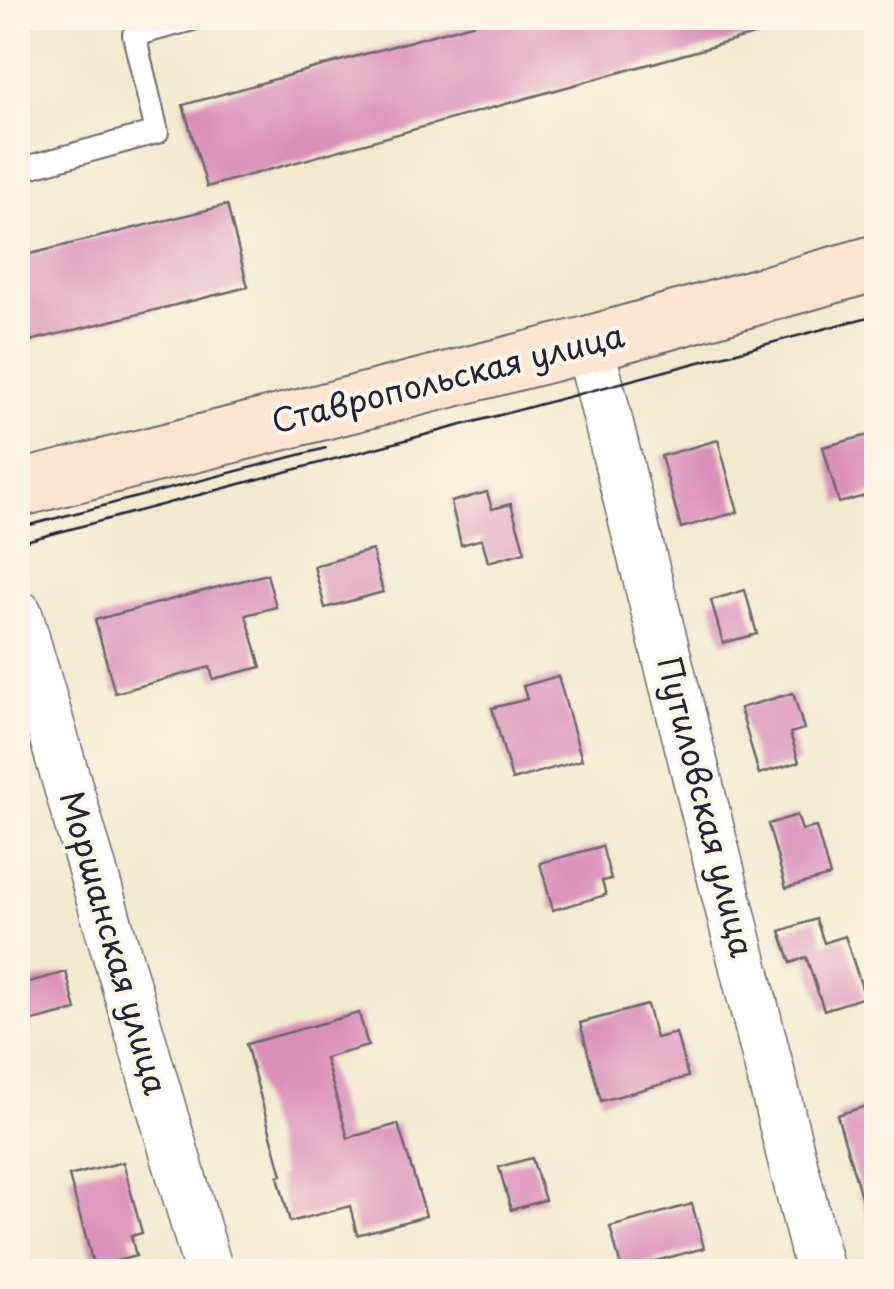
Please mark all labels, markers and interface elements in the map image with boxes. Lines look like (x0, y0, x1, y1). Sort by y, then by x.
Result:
street label: Ставропольская улица (266, 310, 629, 444)
street label: Путиловская улица (646, 651, 768, 962)
street label: Моршанская улица (49, 785, 181, 1100)

